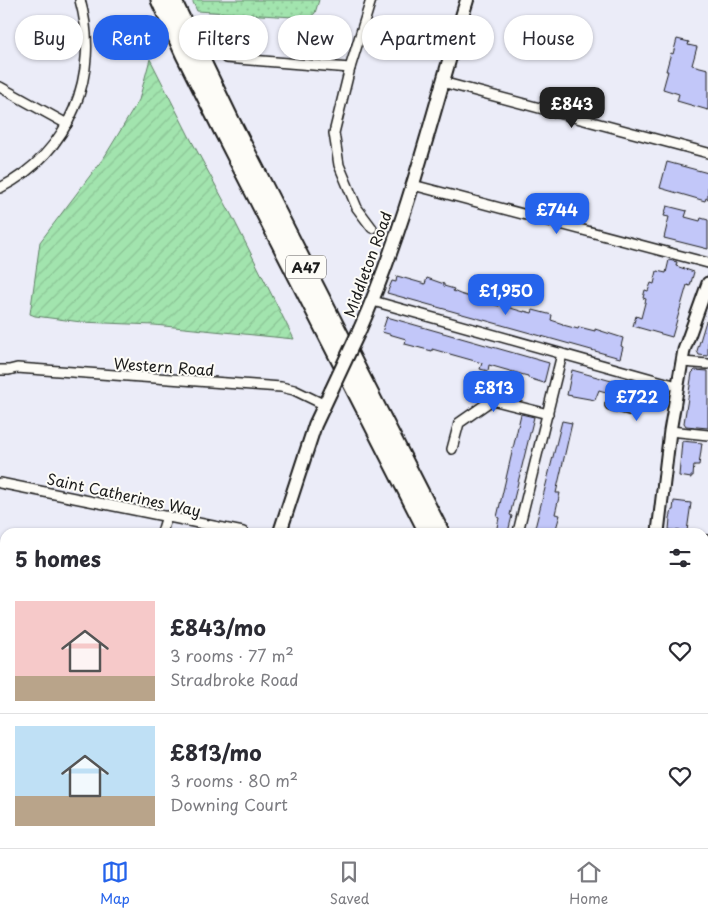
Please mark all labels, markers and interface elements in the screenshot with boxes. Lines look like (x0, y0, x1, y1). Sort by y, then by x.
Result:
chip: Buy (15, 15, 83, 60)
chip: Rent (93, 15, 169, 60)
chip: Filters (179, 15, 268, 60)
chip: New (278, 15, 352, 60)
chip: Apartment (362, 15, 494, 60)
chip: House (504, 15, 593, 60)
pin: £843 (542, 86, 602, 129)
text: £843 (551, 91, 593, 115)
pin: £744 (527, 192, 587, 235)
text: £744 (536, 197, 578, 221)
street label: Middleton Road (337, 208, 397, 320)
road number: A47 (286, 256, 326, 278)
pin: £1,950 (465, 274, 547, 316)
text: £1,950 (479, 278, 533, 302)
street label: Western Road (113, 351, 215, 381)
pin: £813 (464, 370, 524, 413)
text: £813 (474, 375, 514, 399)
pin: £722 (607, 380, 667, 422)
text: £722 (616, 384, 658, 408)
street label: Saint Catherines Way (45, 466, 203, 522)
text: 5 homes (15, 542, 101, 574)
icon: filters (666, 544, 694, 572)
text: £843/mo (170, 611, 266, 643)
icon: home (55, 621, 115, 681)
icon: heart (666, 637, 694, 665)
text: 3 rooms · 77 m² (170, 643, 294, 667)
text: Stradbroke Road (170, 667, 298, 691)
text: £813/mo (170, 736, 262, 768)
icon: home (55, 746, 115, 806)
icon: heart (666, 762, 694, 790)
text: 3 rooms · 80 m² (170, 768, 298, 792)
text: Downing Court (170, 792, 288, 816)
tab: Map (100, 858, 130, 909)
tab: Saved (330, 858, 369, 909)
tab: Home (569, 858, 608, 909)

